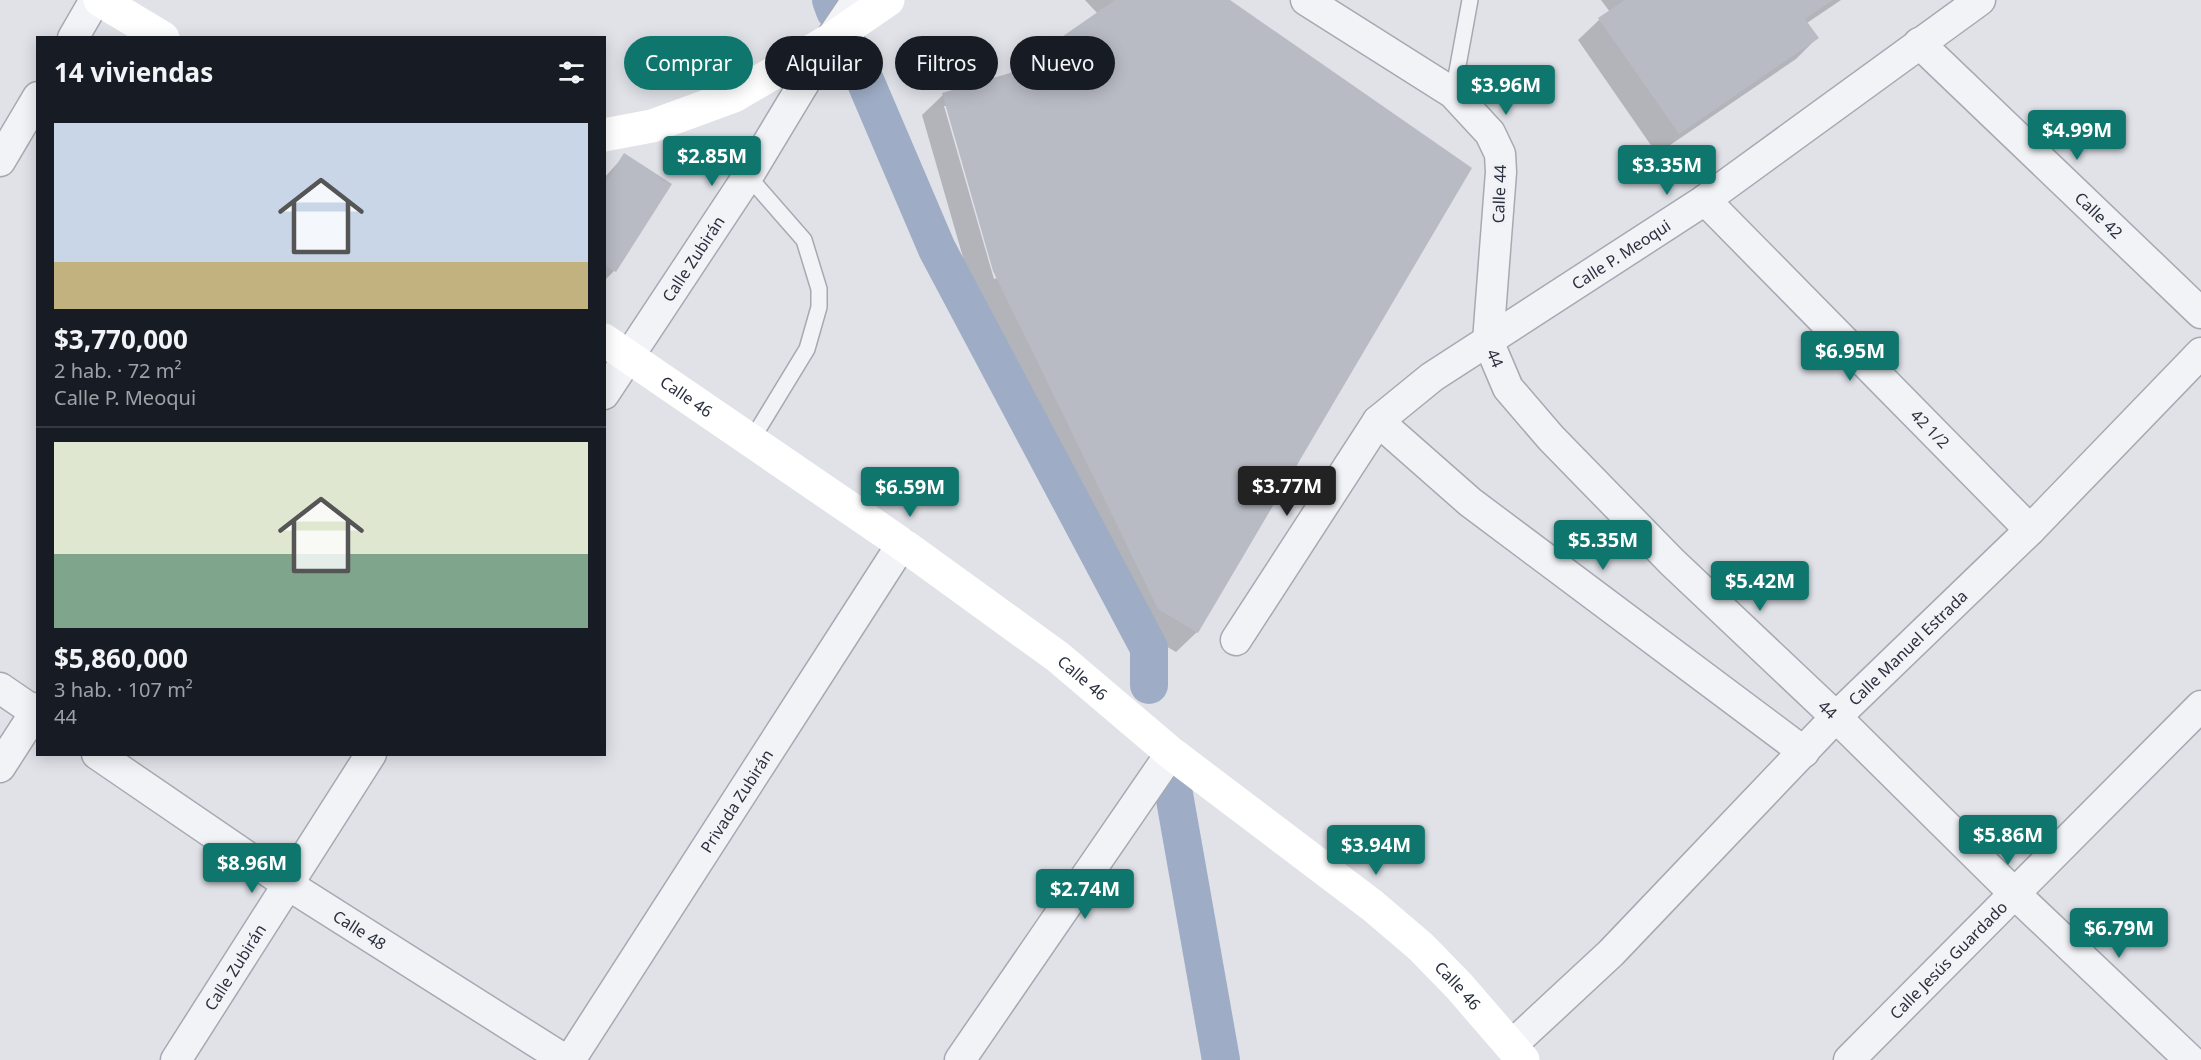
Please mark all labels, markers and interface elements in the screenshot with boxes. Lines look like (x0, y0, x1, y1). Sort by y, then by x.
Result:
chip: Comprar (624, 36, 753, 90)
chip: Alquilar (765, 36, 883, 90)
chip: Filtros (895, 36, 998, 90)
chip: Nuevo (1010, 36, 1115, 90)
text: 14 viviendas (54, 54, 213, 90)
icon: filters (555, 56, 588, 89)
pin: $3.96M (1457, 65, 1555, 116)
text: $3.96M (1471, 71, 1541, 98)
pin: $4.99M (2028, 110, 2126, 161)
text: $4.99M (2042, 116, 2112, 143)
pin: $2.85M (663, 136, 761, 187)
text: $2.85M (677, 142, 747, 169)
pin: $3.35M (1618, 145, 1716, 196)
text: $3.35M (1632, 151, 1702, 178)
icon: home (267, 162, 375, 270)
street label: Calle 44 (1487, 164, 1511, 224)
street label: Calle 42 (2070, 187, 2128, 244)
street label: Calle Zubirán (657, 212, 730, 306)
street label: Calle P. Meoqui (1567, 214, 1675, 295)
text: $3,770,000 (54, 321, 188, 357)
pin: $6.95M (1801, 331, 1899, 382)
text: $6.95M (1815, 337, 1885, 364)
street label: 44 (1482, 346, 1509, 371)
text: 2 hab. · 72 m² (54, 357, 181, 384)
street label: Calle 46 (656, 371, 717, 422)
text: Calle P. Meoqui (54, 384, 196, 411)
street label: 42 1/2 (1906, 404, 1954, 453)
pin: $3.77M (1238, 466, 1336, 517)
pin: $6.59M (861, 467, 959, 518)
text: $3.77M (1252, 472, 1322, 499)
text: $6.59M (875, 473, 945, 500)
icon: home (267, 481, 375, 589)
pin: $5.35M (1554, 520, 1652, 571)
text: $5.35M (1568, 526, 1638, 553)
pin: $5.42M (1711, 561, 1809, 612)
text: $5.42M (1725, 567, 1795, 594)
street label: Calle Manuel Estrada (1843, 585, 1972, 710)
text: $5,860,000 (54, 640, 188, 676)
street label: Calle 46 (1053, 650, 1112, 705)
text: 3 hab. · 107 m² (54, 676, 193, 703)
street label: 44 (1814, 695, 1842, 724)
text: 44 (54, 703, 77, 730)
street label: Privada Zubirán (695, 745, 778, 857)
pin: $5.86M (1959, 815, 2057, 866)
text: $5.86M (1973, 821, 2043, 848)
pin: $3.94M (1327, 825, 1425, 876)
text: $3.94M (1341, 831, 1411, 858)
pin: $8.96M (203, 843, 301, 894)
text: $8.96M (217, 849, 287, 876)
pin: $2.74M (1036, 869, 1134, 920)
text: $2.74M (1050, 875, 1120, 902)
street label: Calle Jesús Guardado (1885, 896, 2012, 1024)
street label: Calle 48 (329, 905, 390, 955)
pin: $6.79M (2070, 908, 2168, 959)
text: $6.79M (2084, 914, 2154, 941)
street label: Calle Zubirán (199, 920, 271, 1015)
street label: Calle 46 (1430, 956, 1486, 1015)

